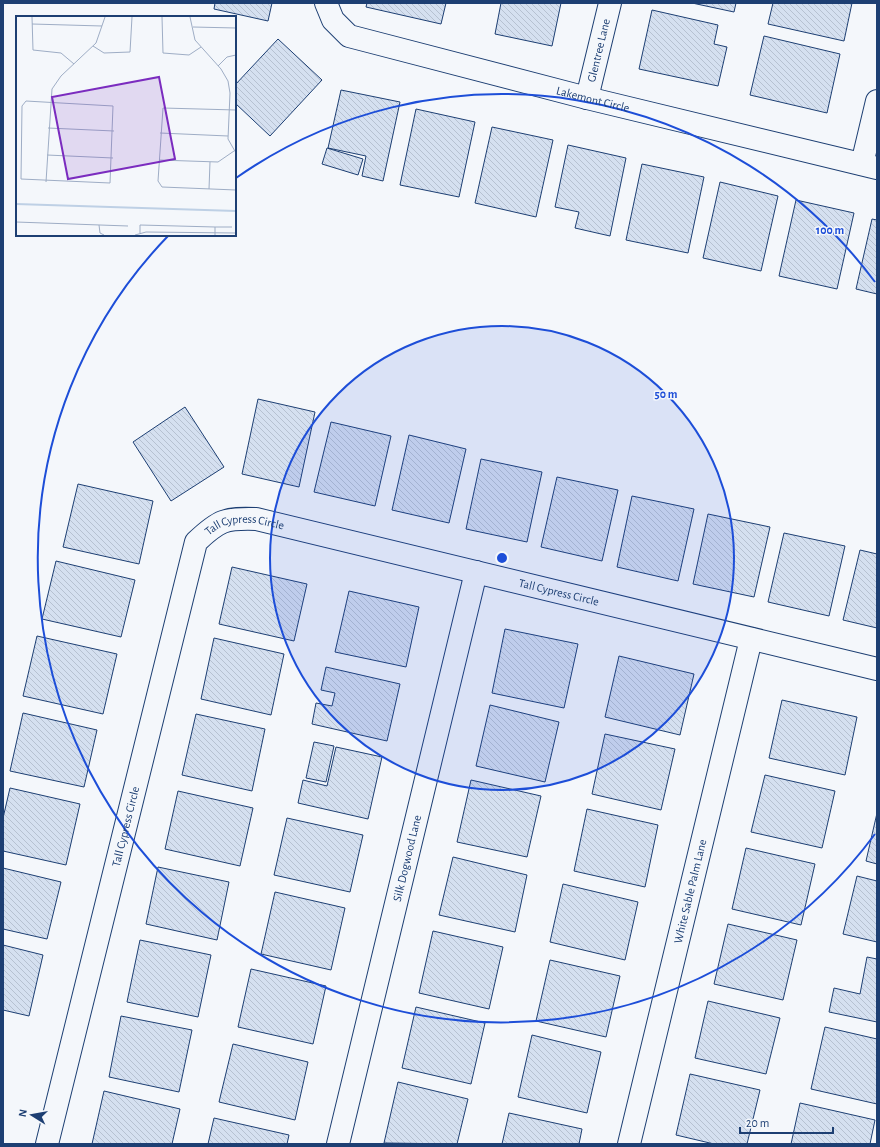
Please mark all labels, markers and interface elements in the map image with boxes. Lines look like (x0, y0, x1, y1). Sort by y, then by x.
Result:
inset map (16, 16, 236, 236)
street label: Glentree Lane (585, 17, 612, 83)
street label: Lakemont Circle (555, 84, 631, 114)
text: 100 m (816, 224, 844, 236)
text: 50 m (655, 388, 678, 400)
street label: Tall Cypress Circle (202, 513, 285, 537)
centre of rings (495, 551, 509, 565)
street label: Tall Cypress Circle (518, 577, 600, 608)
street label: Tall Cypress Circle (110, 785, 141, 868)
street label: Silk Dogwood Lane (391, 814, 423, 903)
street label: White Sable Palm Lane (672, 838, 708, 945)
north arrow (12, 1095, 52, 1135)
text: N (17, 1108, 29, 1118)
scale bar (740, 1109, 833, 1135)
text: 20 m (746, 1117, 769, 1129)

